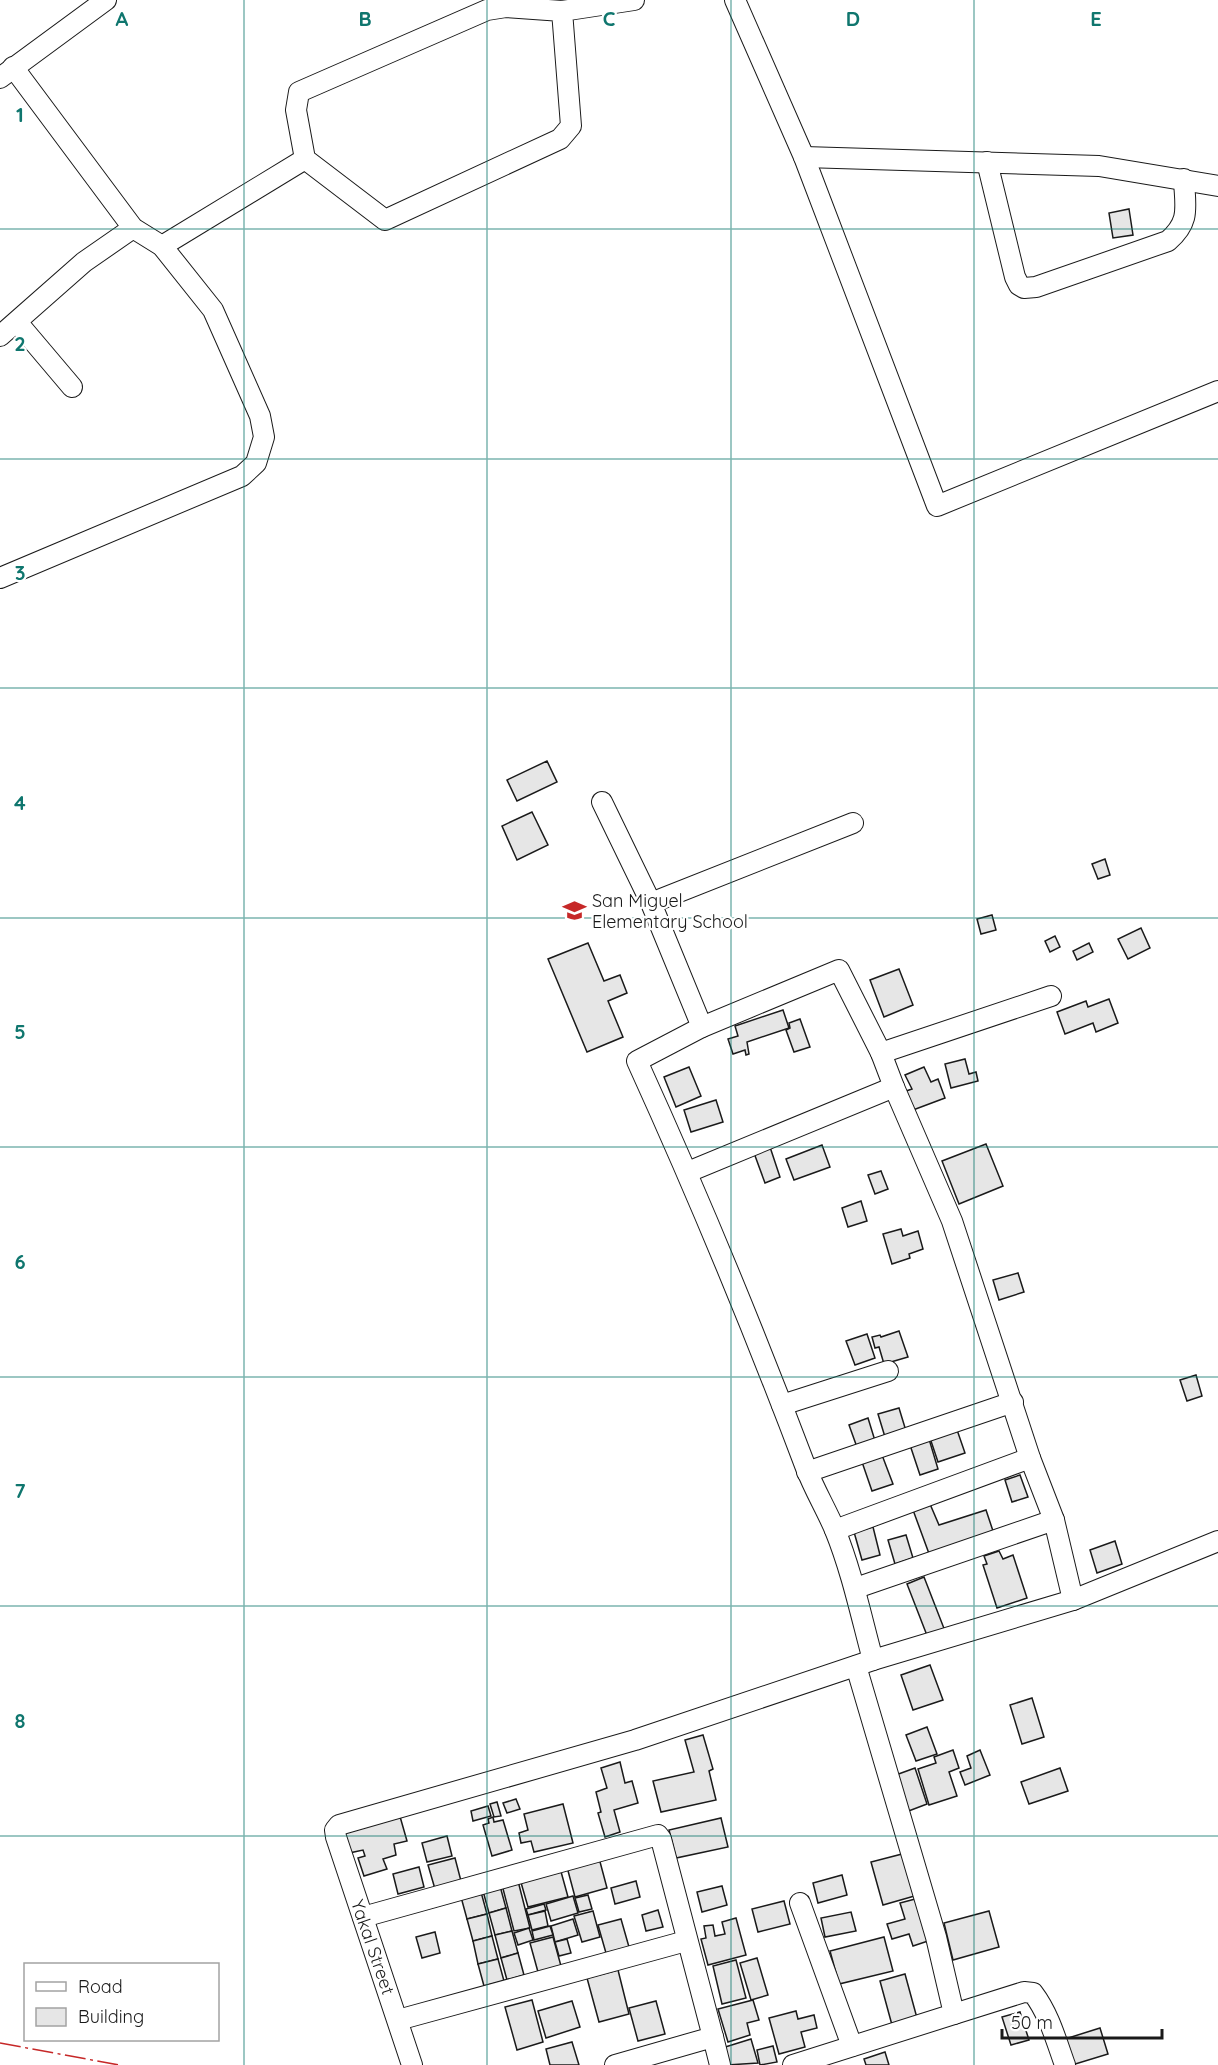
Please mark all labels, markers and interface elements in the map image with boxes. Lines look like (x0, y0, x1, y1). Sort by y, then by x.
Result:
text: A (116, 6, 129, 31)
text: B (358, 6, 372, 31)
text: C (603, 6, 616, 31)
text: D (846, 6, 860, 31)
text: E (1090, 6, 1102, 31)
text: 1 (16, 102, 24, 127)
text: 2 (14, 331, 26, 356)
text: 3 (15, 560, 25, 585)
text: 4 (14, 790, 26, 815)
place label: San Miguel Elementary School (592, 889, 748, 933)
school or university icon: San Miguel Elementary School (561, 897, 587, 923)
text: 5 (14, 1019, 26, 1044)
text: 6 (14, 1249, 26, 1274)
text: 7 (15, 1478, 26, 1503)
text: 8 (15, 1708, 26, 1733)
street label: Yakal Street (346, 1896, 400, 1998)
legend (24, 1963, 219, 2041)
text: Road (78, 1975, 123, 1998)
scale bar (1002, 2002, 1162, 2040)
text: Building (78, 2005, 144, 2028)
text: 50 m (1011, 2011, 1053, 2034)

